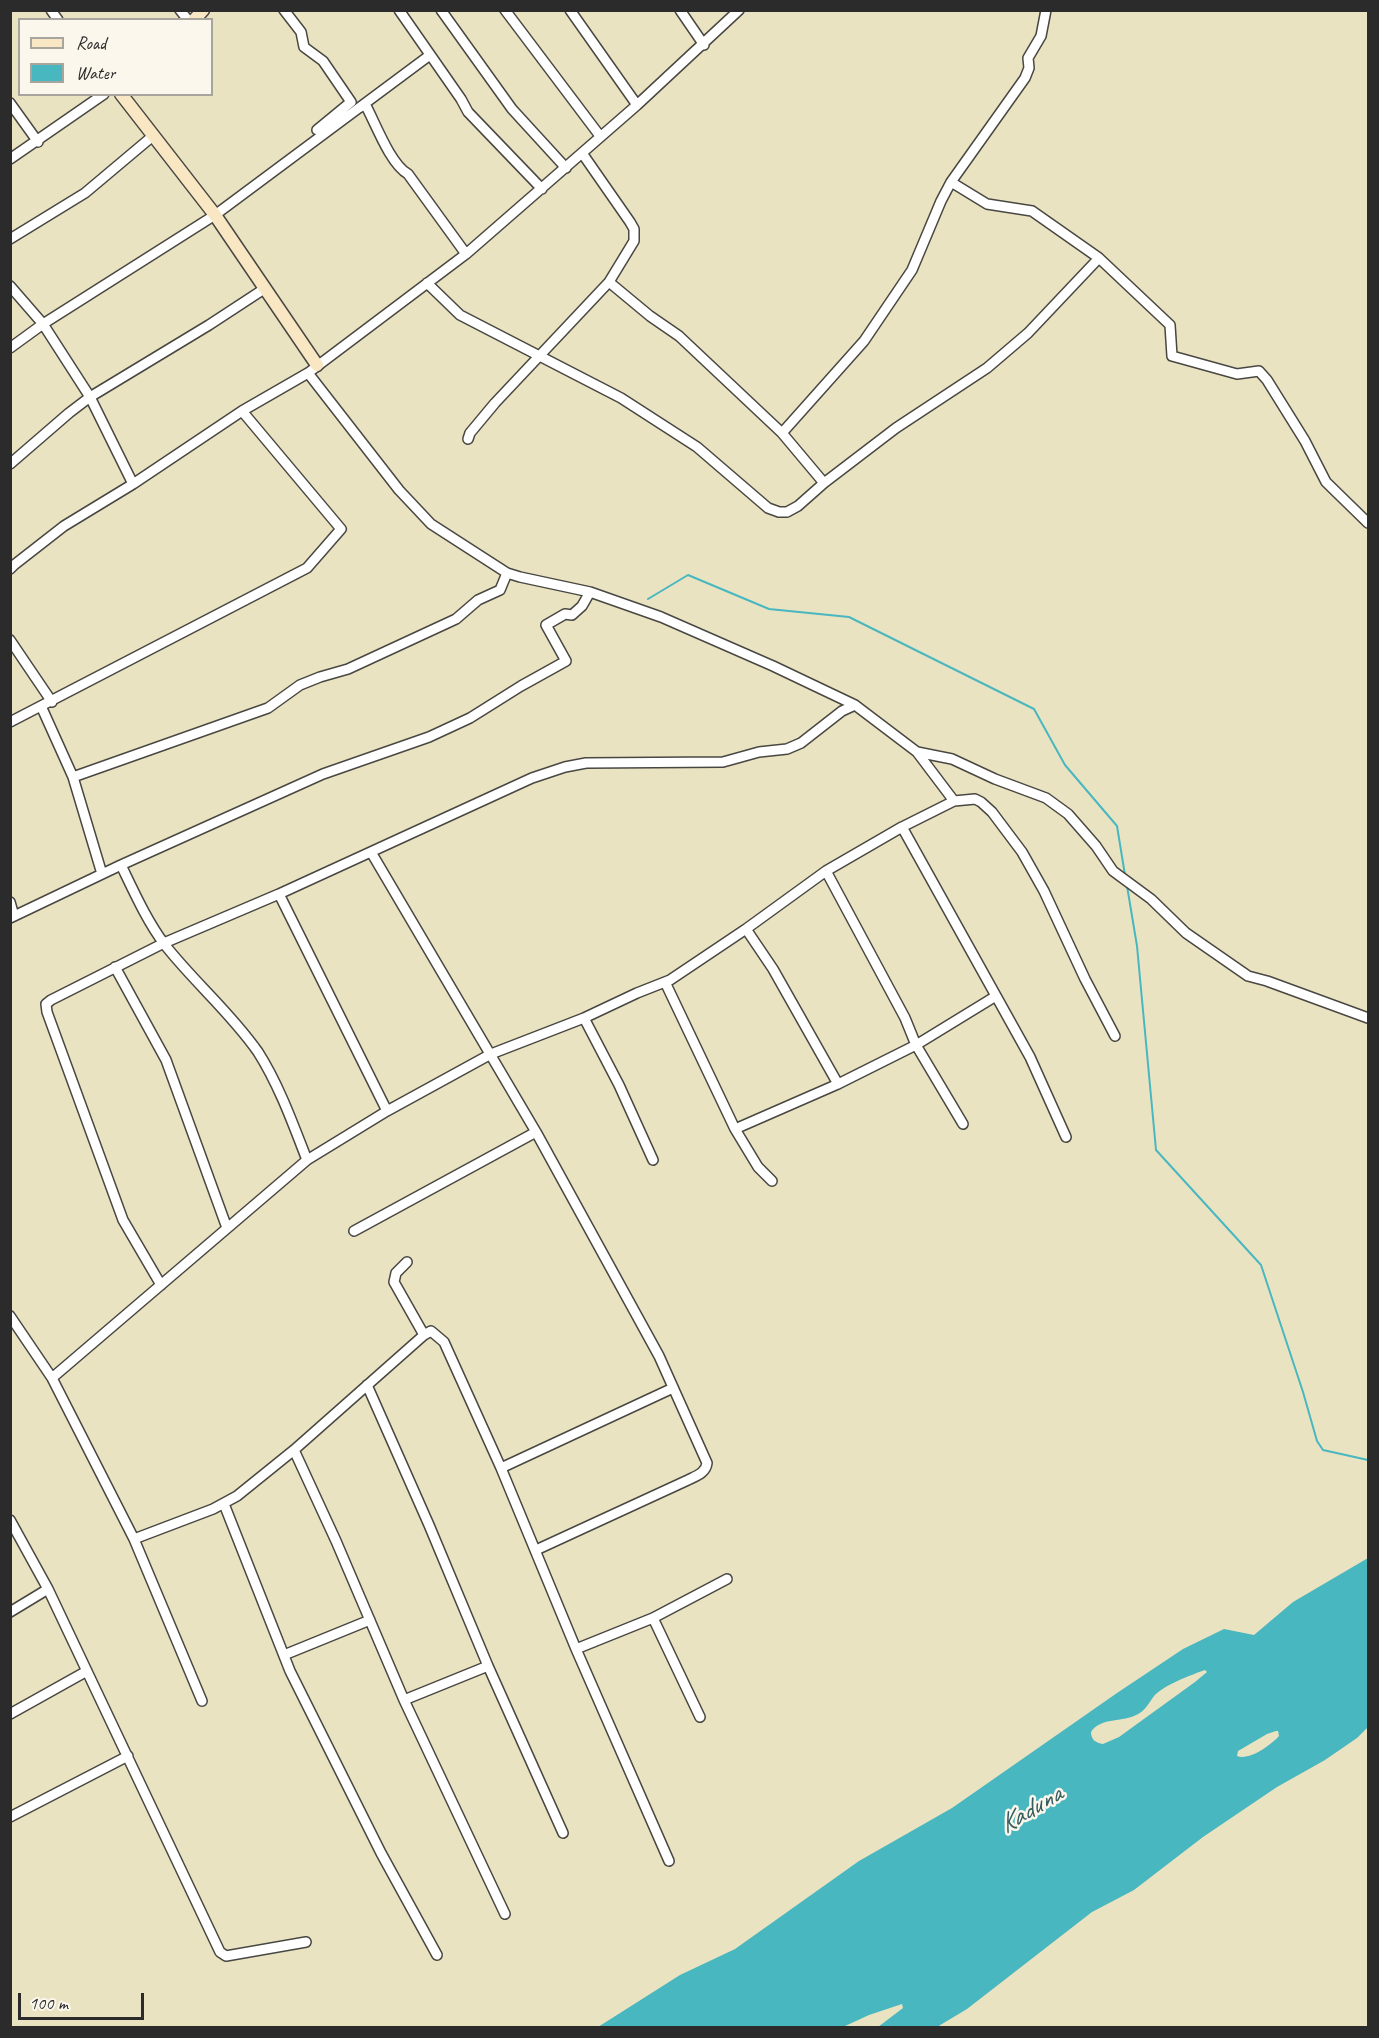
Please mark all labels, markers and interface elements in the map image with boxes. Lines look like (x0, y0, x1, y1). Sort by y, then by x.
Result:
legend (18, 18, 213, 96)
text: Road (76, 32, 106, 54)
text: Water (76, 62, 115, 84)
water label: Kaduna (994, 1779, 1068, 1841)
scale bar (21, 1981, 147, 2019)
text: 100 m (29, 1992, 68, 2014)

